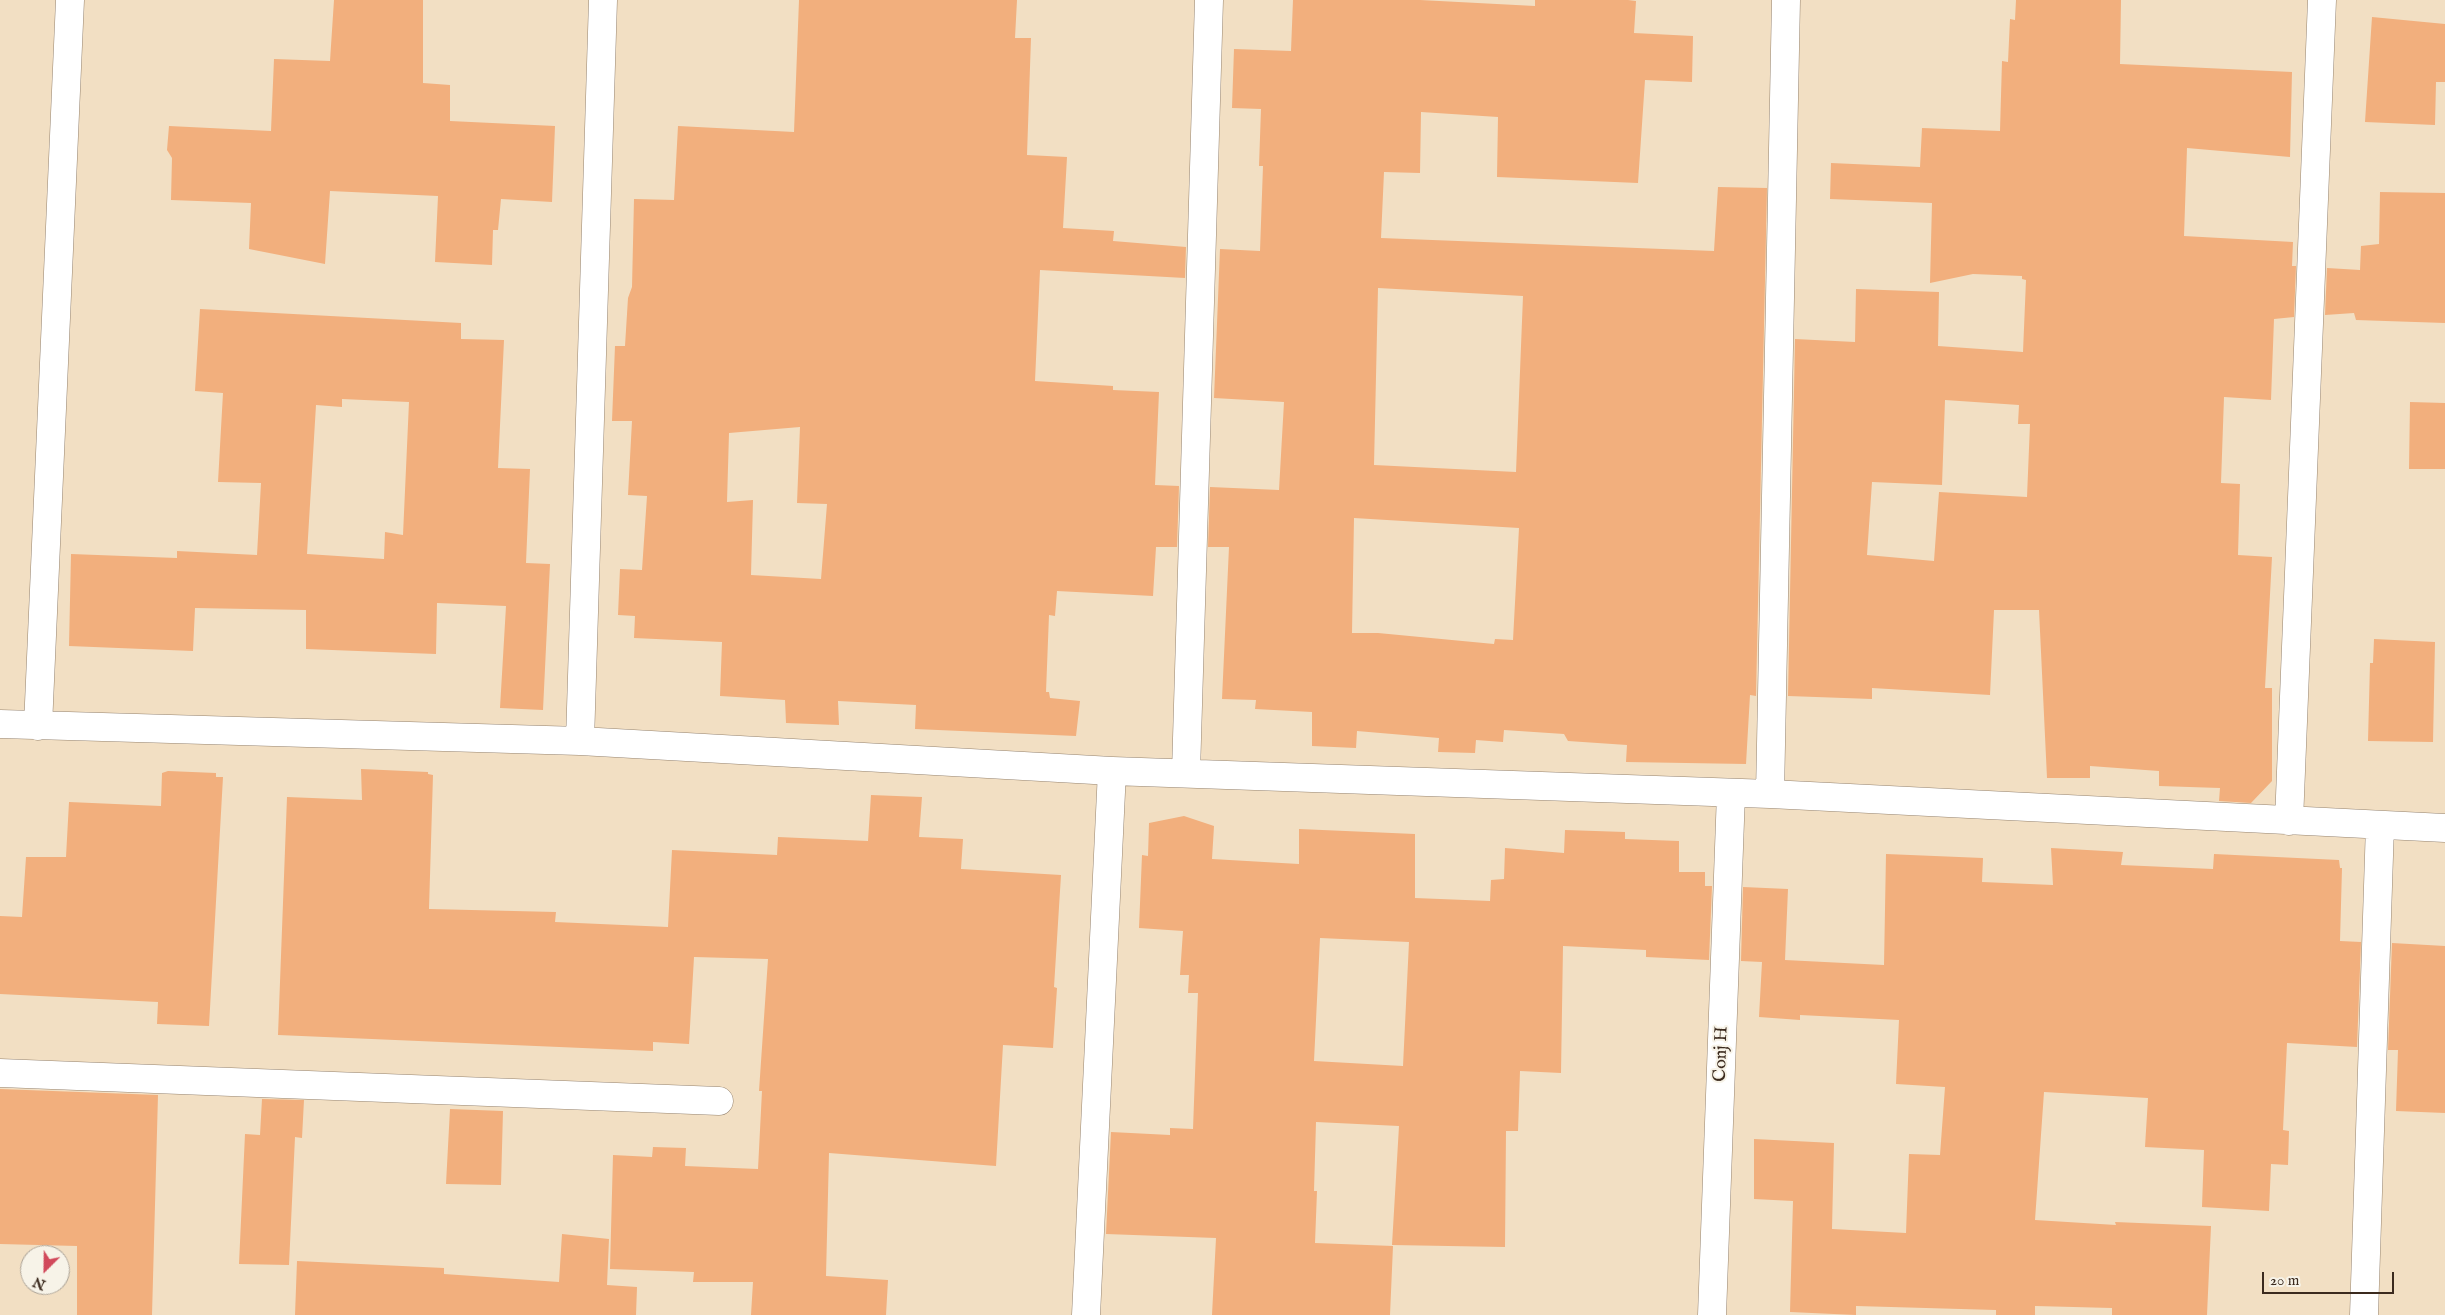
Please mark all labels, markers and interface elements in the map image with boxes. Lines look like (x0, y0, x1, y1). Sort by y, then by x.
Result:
street label: Conj H (1710, 1026, 1734, 1082)
north arrow (20, 1245, 70, 1295)
scale bar (2265, 1262, 2398, 1294)
text: 20 m (2270, 1271, 2299, 1290)
text: N (30, 1272, 49, 1294)

